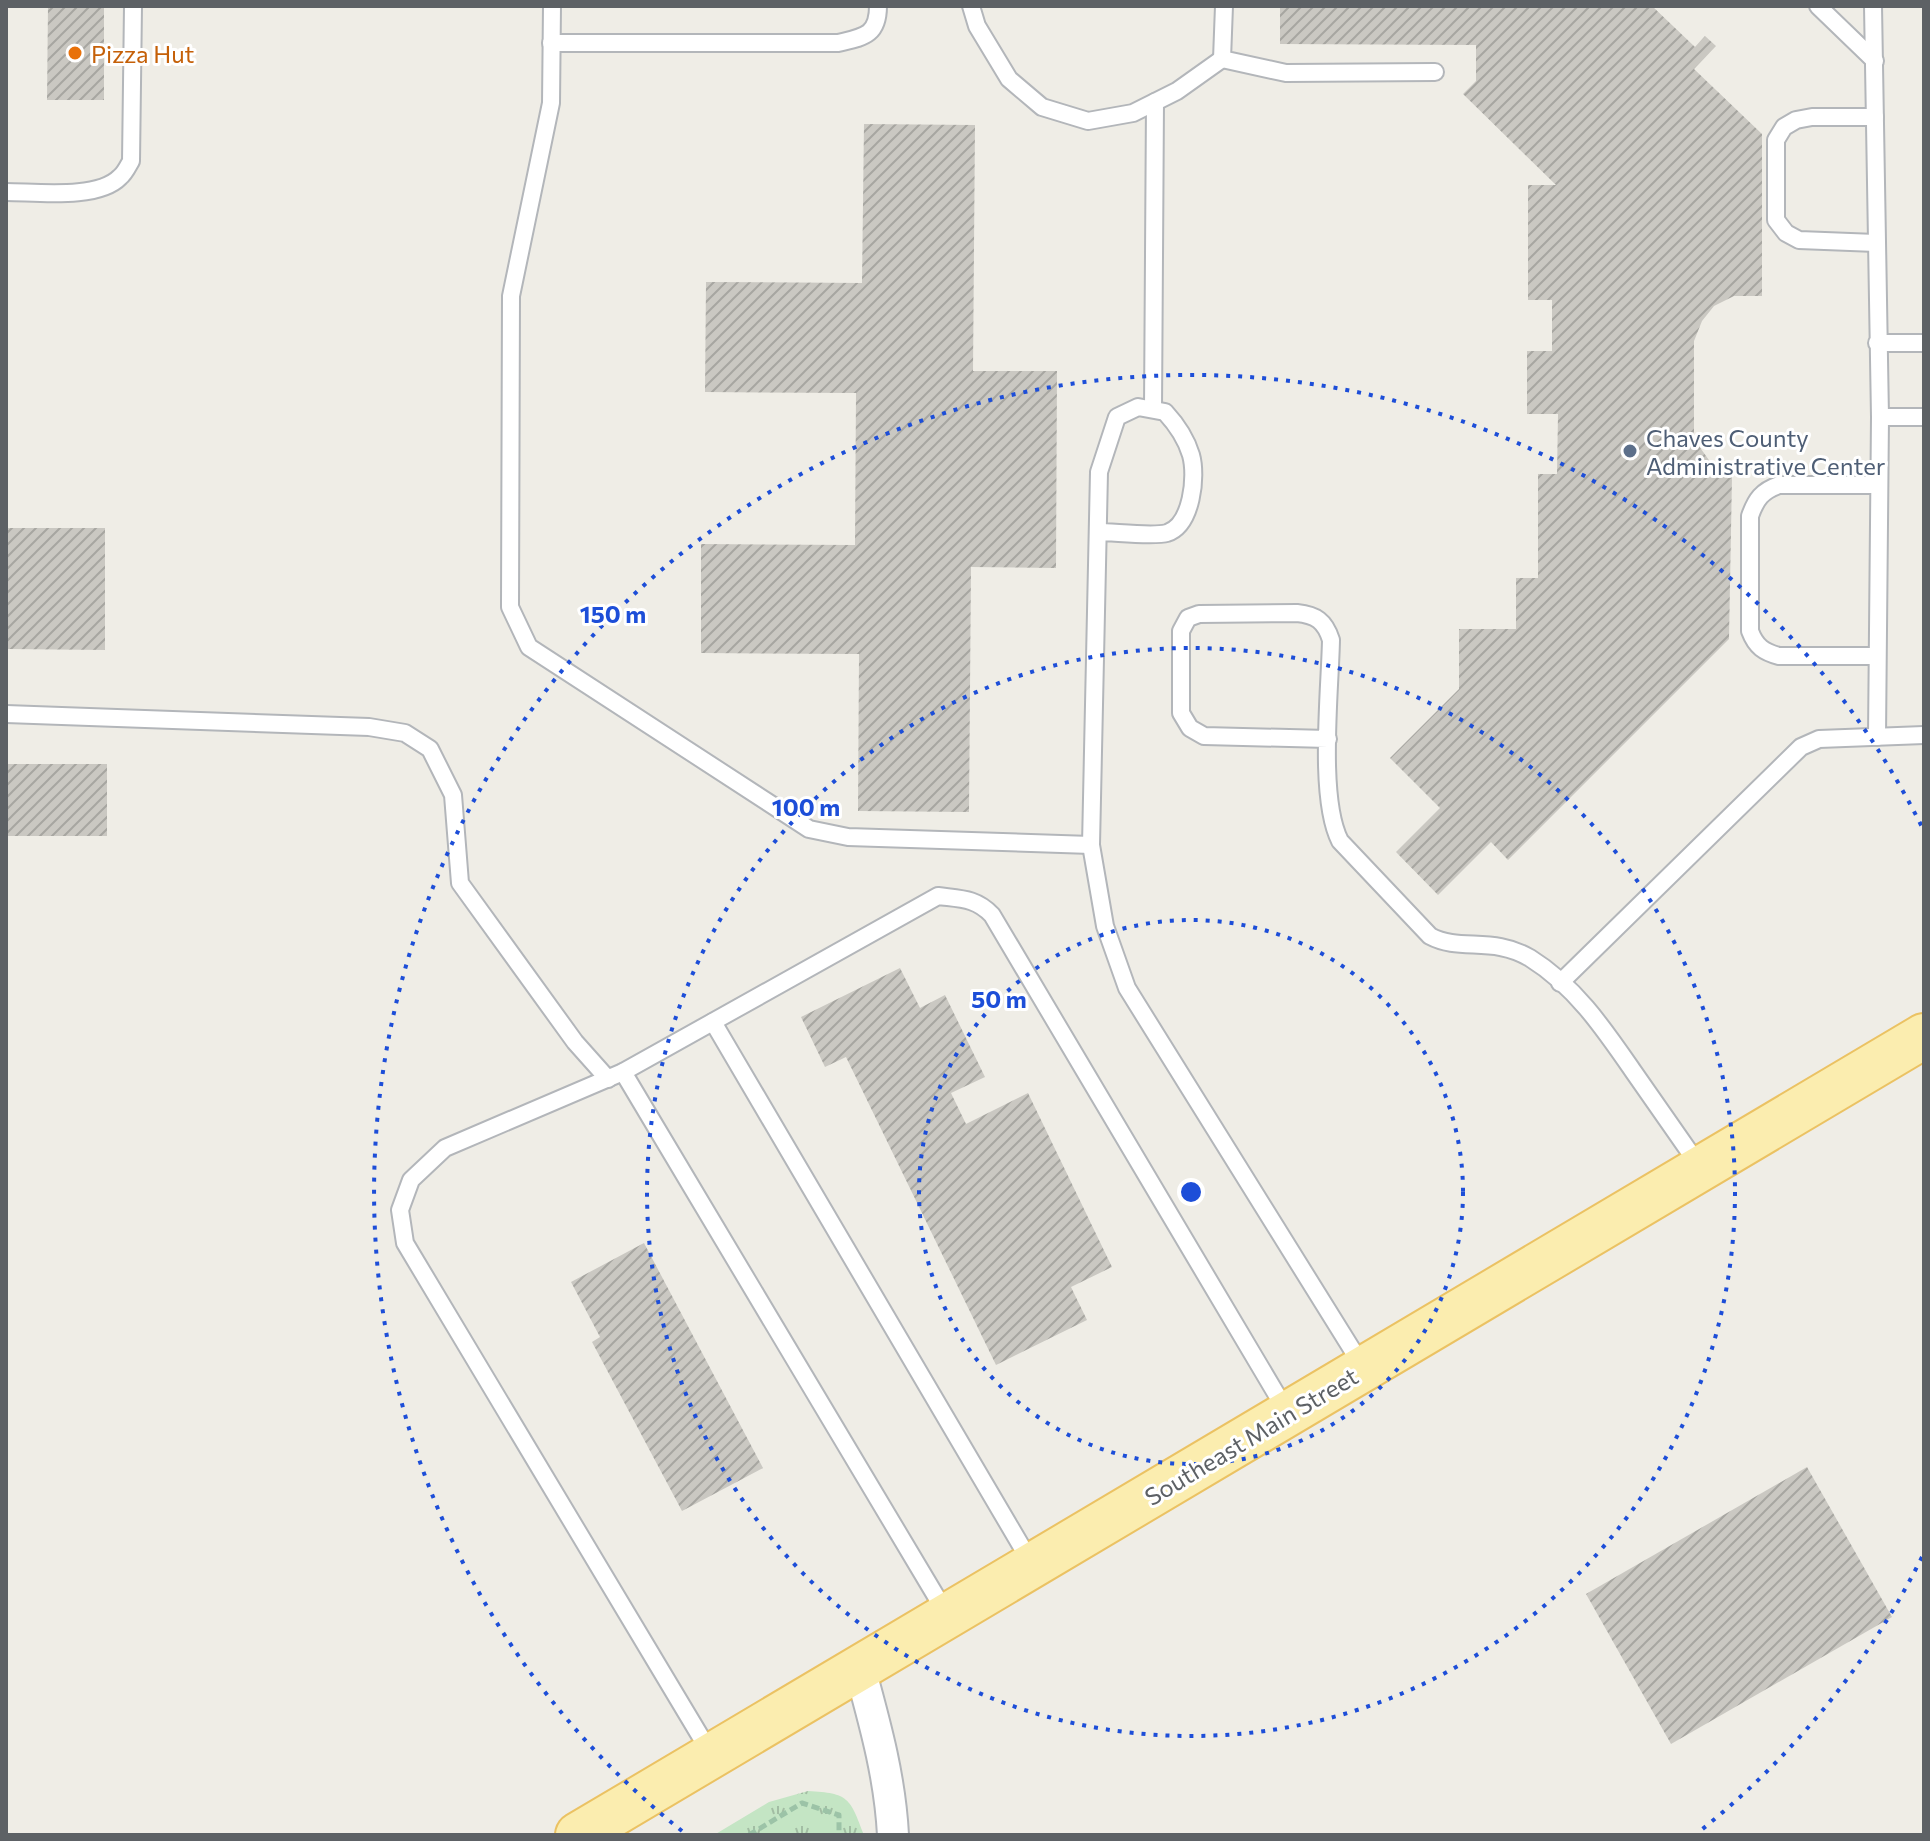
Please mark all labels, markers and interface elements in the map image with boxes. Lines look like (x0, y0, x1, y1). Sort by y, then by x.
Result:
place label: Pizza Hut (91, 39, 195, 68)
marker: Pizza Hut (66, 44, 84, 62)
place label: Chaves County Administrative Center (1646, 423, 1886, 480)
marker: Chaves County Administrative Center (1621, 442, 1639, 460)
text: 150 m (580, 599, 646, 628)
text: 100 m (772, 792, 840, 821)
text: 50 m (971, 984, 1027, 1013)
centre of rings (1177, 1178, 1205, 1206)
street label: Southeast Main Street (1139, 1361, 1363, 1511)

